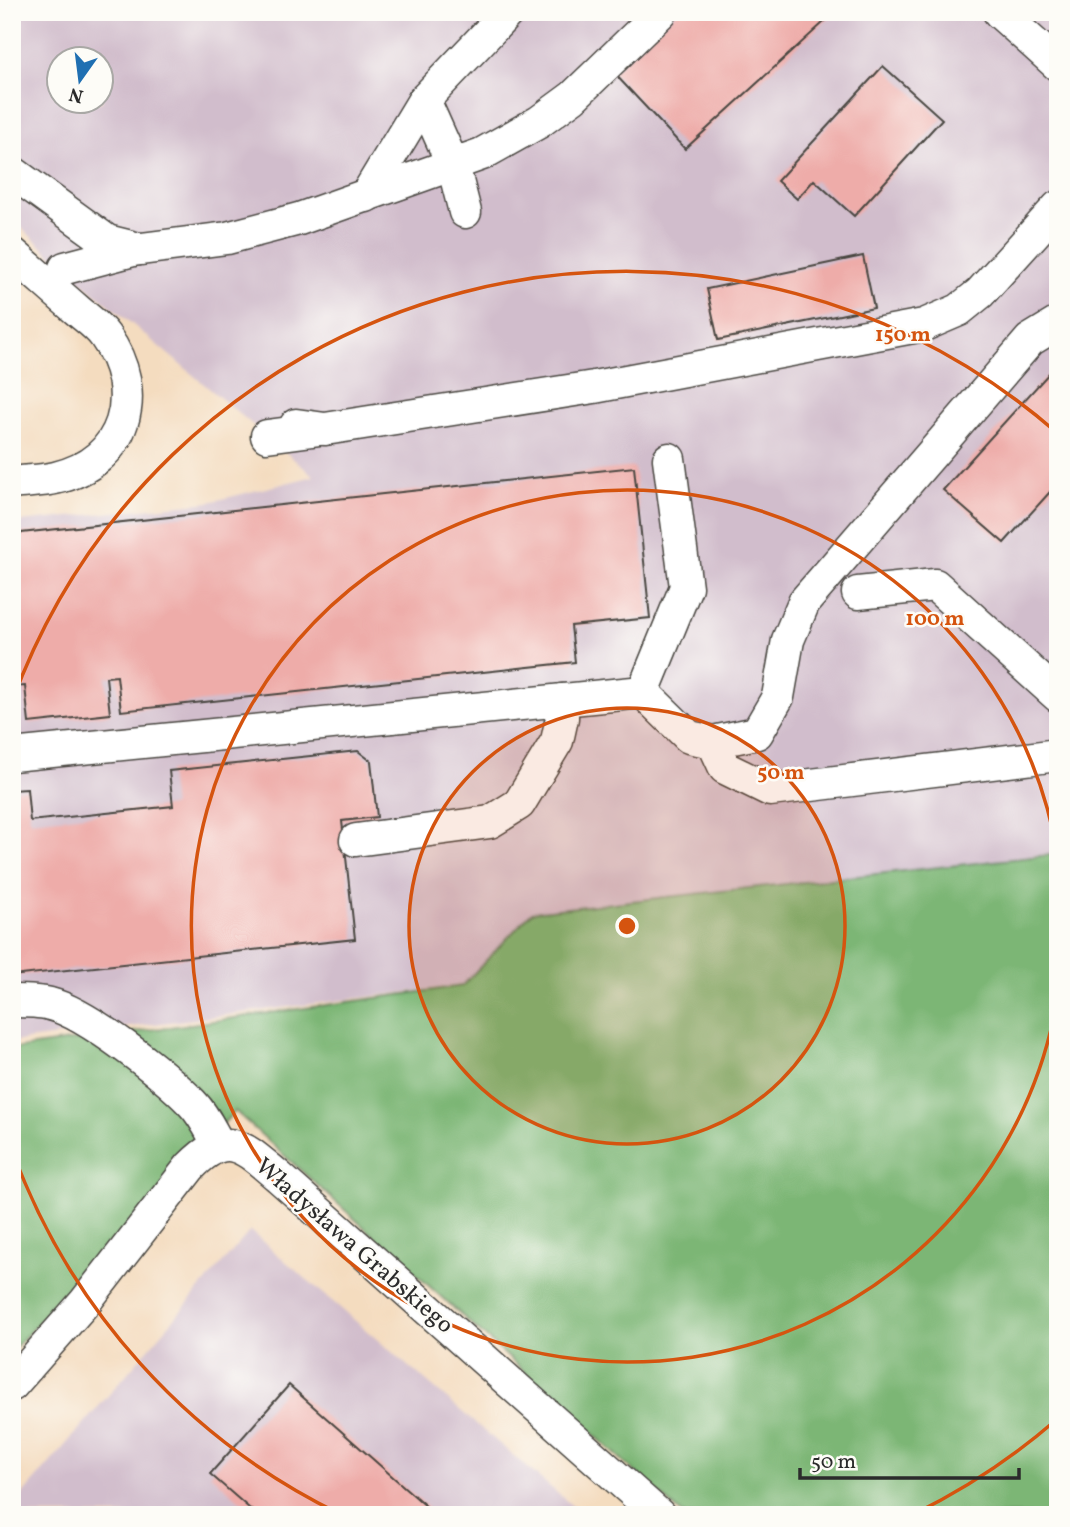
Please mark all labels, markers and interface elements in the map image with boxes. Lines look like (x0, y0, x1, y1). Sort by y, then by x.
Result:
north arrow (46, 46, 116, 116)
text: N (66, 80, 86, 109)
text: 150 m (875, 321, 931, 350)
text: 100 m (905, 605, 965, 634)
text: 50 m (757, 759, 805, 788)
centre of rings (615, 914, 639, 938)
street label: Władysława Grabskiego (247, 1151, 460, 1342)
scale bar (800, 1436, 1019, 1480)
text: 50 m (811, 1448, 856, 1477)

